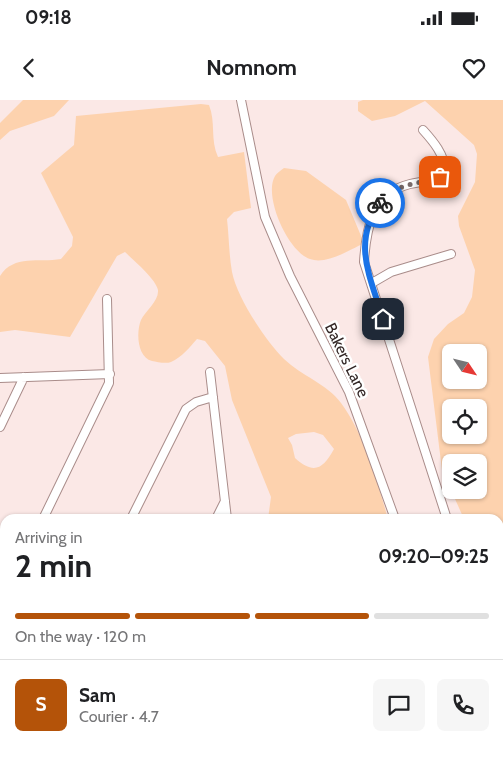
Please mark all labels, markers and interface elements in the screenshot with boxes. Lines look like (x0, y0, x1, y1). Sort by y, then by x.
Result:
text: 09:18 (25, 6, 72, 29)
icon: back (15, 54, 43, 82)
text: Nomnom (206, 54, 297, 81)
icon: heart (460, 54, 488, 82)
pin (419, 156, 461, 198)
icon: bag (426, 163, 454, 191)
courier (355, 178, 405, 228)
icon: bike (366, 189, 394, 217)
pin (362, 298, 404, 340)
icon: home (369, 305, 397, 333)
street label: Bakers Lane (321, 320, 373, 400)
north arrow (442, 344, 488, 389)
map controls (442, 344, 487, 499)
button: locate (442, 399, 487, 444)
button: layers (442, 454, 487, 499)
text: Arriving in (15, 528, 82, 547)
text: 09:20–09:25 (378, 545, 489, 568)
text: 2 min (15, 546, 92, 585)
text: On the way · 120 m (15, 627, 146, 646)
button: chat (373, 679, 425, 731)
button: phone (437, 679, 489, 731)
text: Sam (79, 684, 116, 707)
text: S (35, 693, 47, 716)
text: Courier · 4.7 (79, 707, 159, 726)

